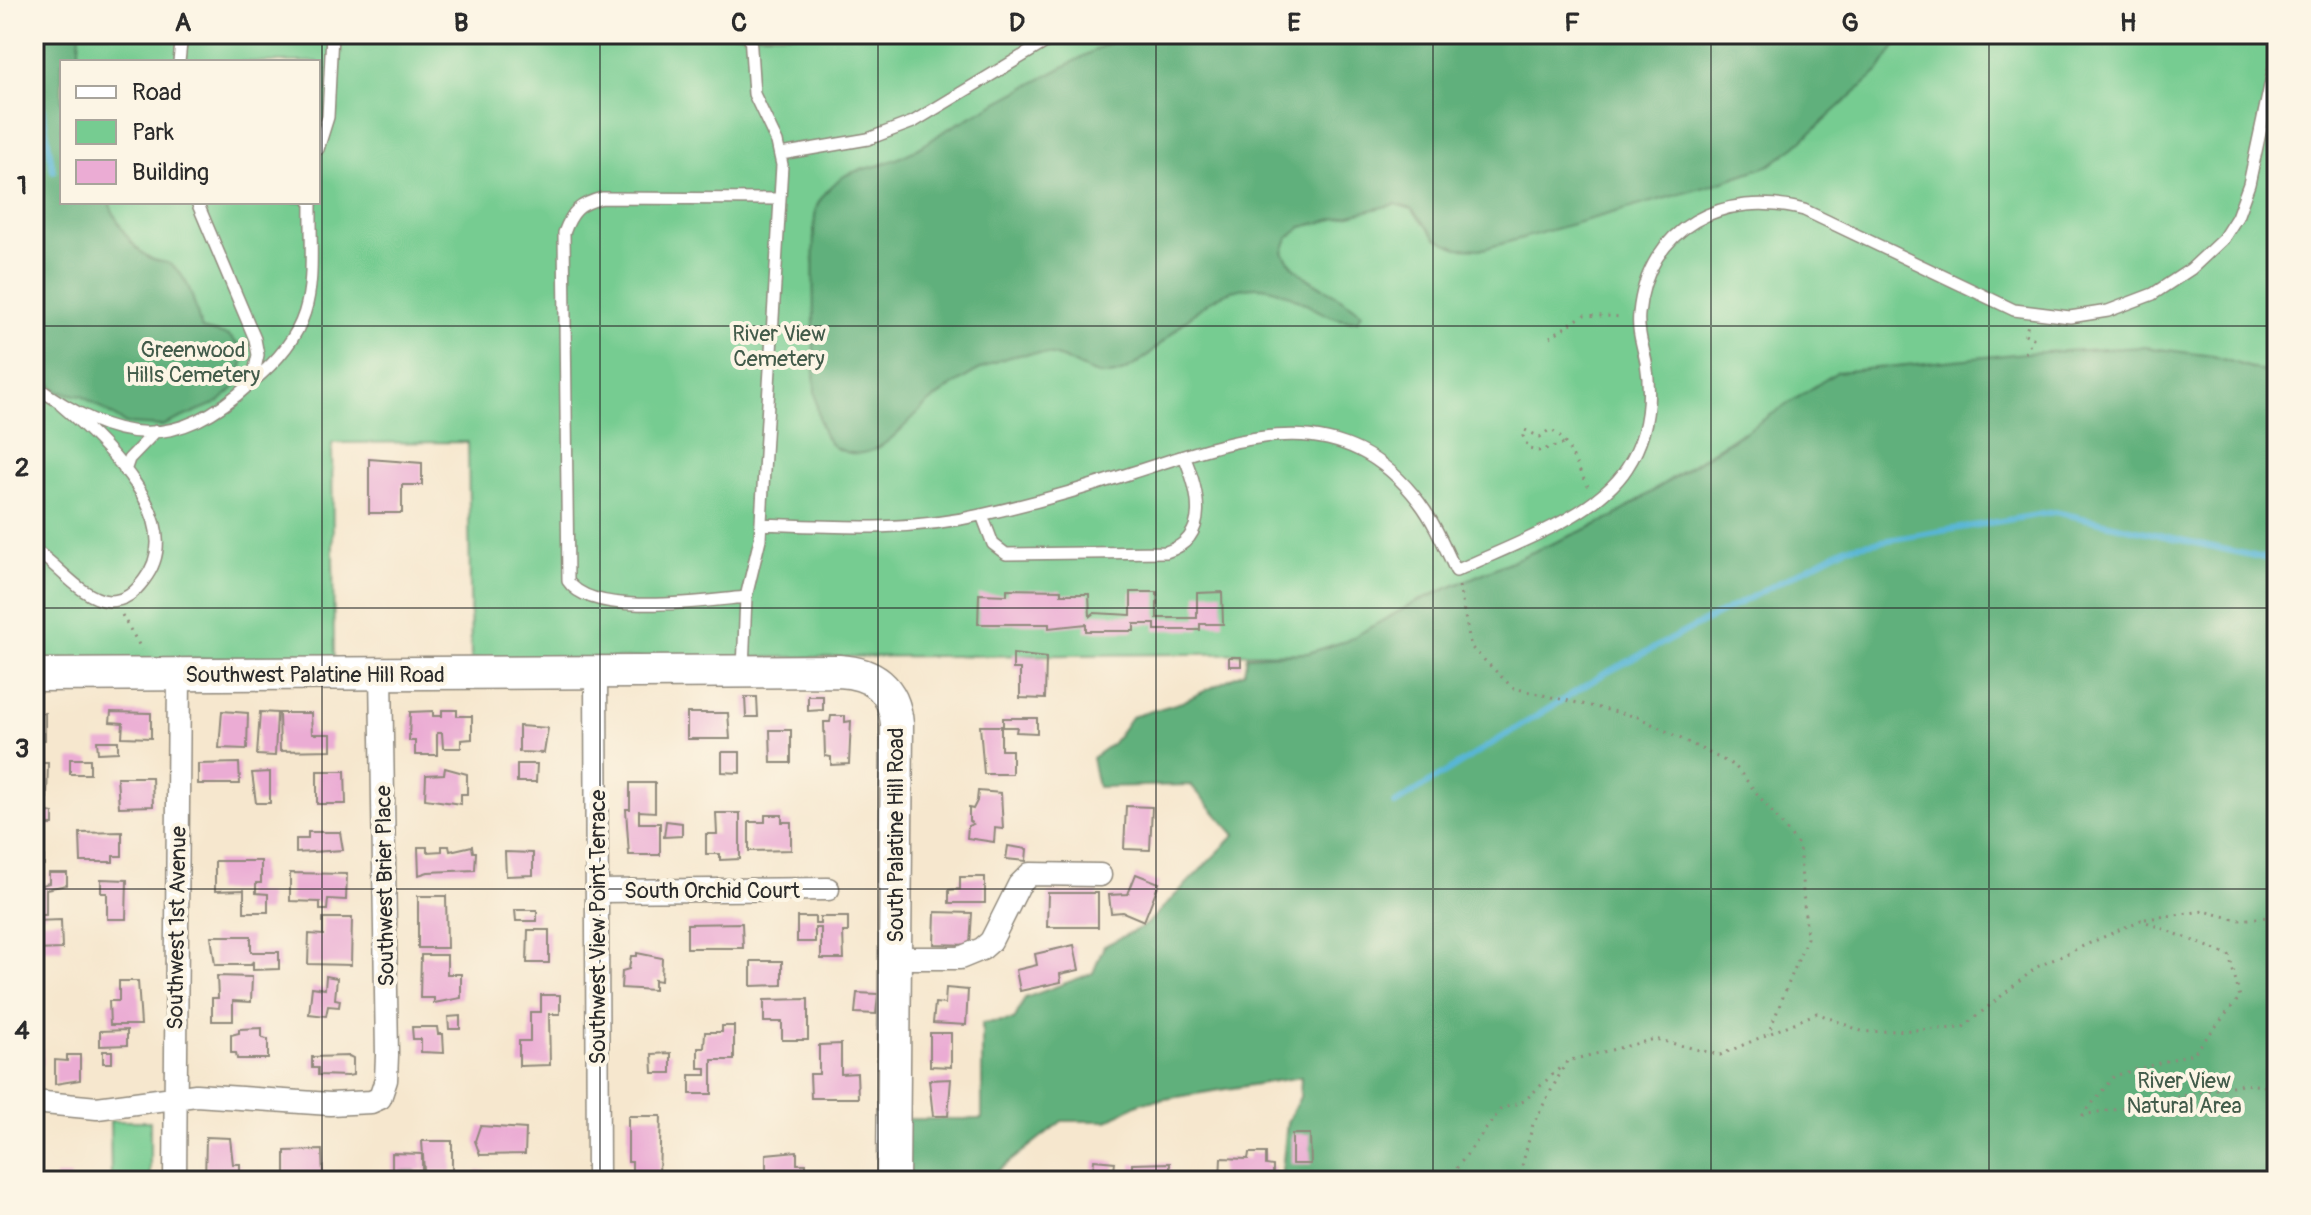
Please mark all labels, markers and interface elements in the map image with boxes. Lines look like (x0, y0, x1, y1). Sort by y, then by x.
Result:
text: A (175, 7, 192, 39)
text: B (454, 7, 468, 39)
text: C (731, 7, 747, 39)
text: D (1009, 7, 1025, 39)
text: E (1287, 7, 1301, 39)
text: F (1564, 7, 1580, 39)
text: G (1841, 7, 1859, 39)
text: H (2120, 7, 2136, 39)
legend (60, 60, 320, 204)
text: Road (132, 78, 182, 107)
text: Park (132, 118, 174, 147)
text: Building (132, 158, 209, 187)
text: 1 (17, 170, 27, 202)
park label: River View Cemetery (732, 320, 826, 373)
park label: Greenwood Hills Cemetery (126, 336, 260, 389)
text: 2 (15, 452, 29, 484)
street label: Southwest Palatine Hill Road (185, 661, 445, 689)
street label: South Palatine Hill Road (882, 727, 910, 943)
text: 3 (15, 733, 29, 765)
street label: Southwest Brier Place (369, 785, 401, 987)
street label: Southwest View Point Terrace (584, 789, 612, 1064)
street label: Southwest 1st Avenue (161, 826, 193, 1030)
street label: South Orchid Court (624, 877, 800, 905)
text: 4 (14, 1015, 30, 1047)
park label: River View Natural Area (2126, 1067, 2242, 1120)

